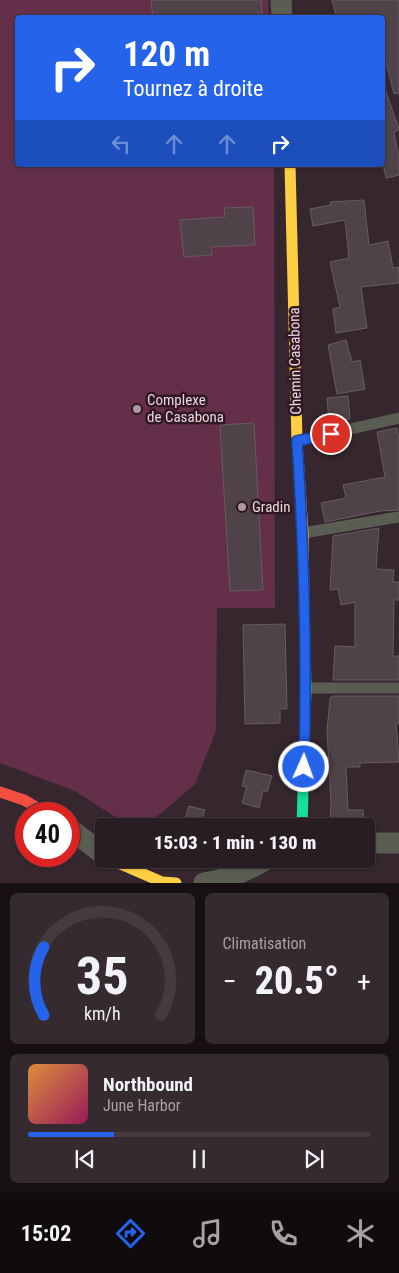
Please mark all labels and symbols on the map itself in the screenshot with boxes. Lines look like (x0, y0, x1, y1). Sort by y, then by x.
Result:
street label: Chemin Casabona (285, 307, 305, 415)
place label: Complexe de Casabona (147, 391, 224, 426)
marker: Complexe de Casabona (131, 403, 143, 415)
pin (310, 413, 352, 455)
place label: Gradin (252, 498, 290, 516)
marker: Gradin (236, 501, 248, 513)
position arrow (277, 740, 329, 792)
speed limit sign: 40 (15, 802, 80, 867)

